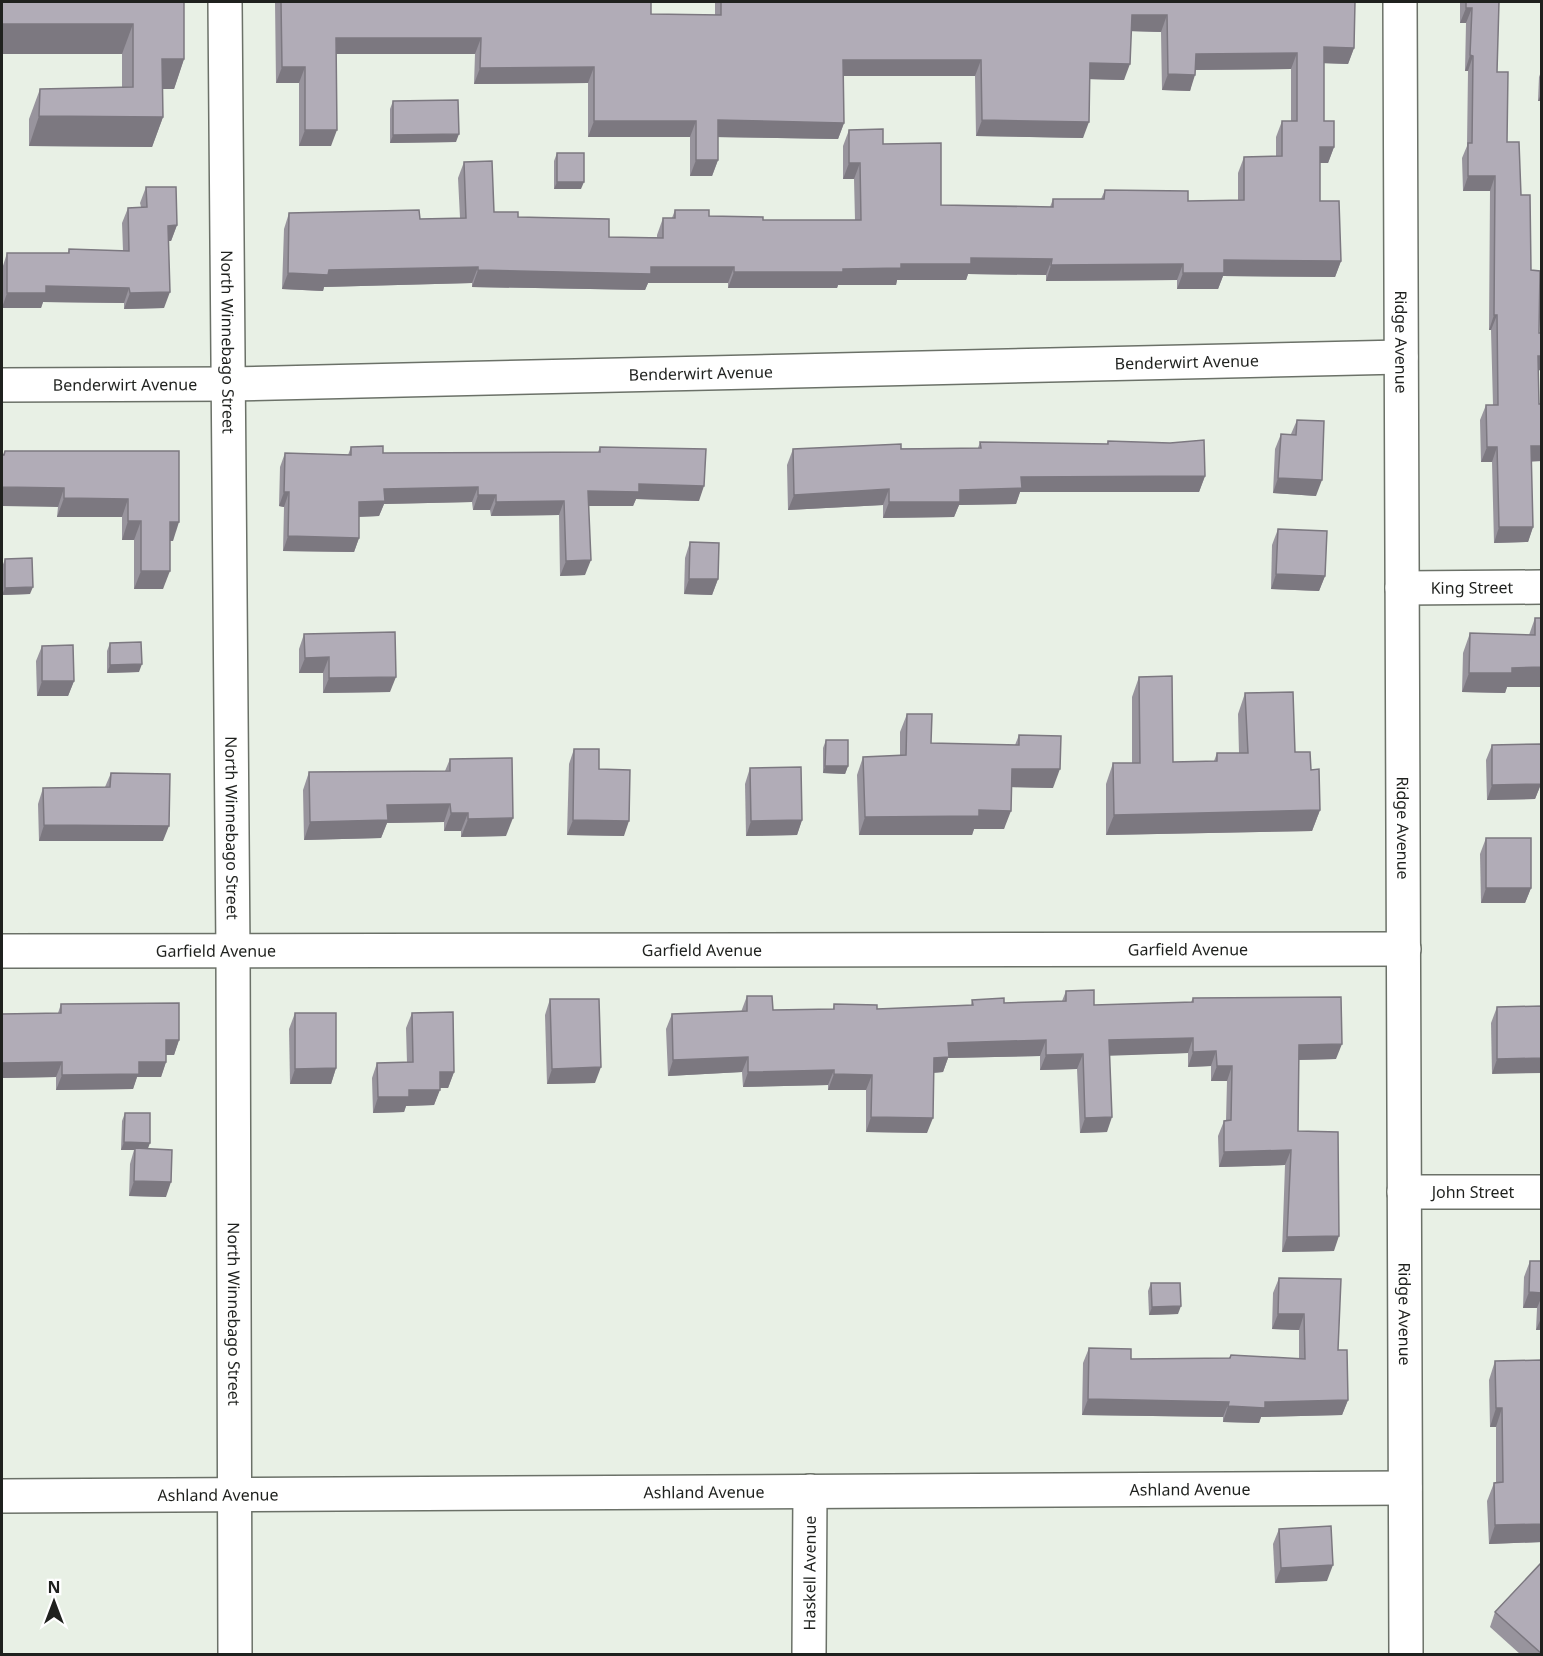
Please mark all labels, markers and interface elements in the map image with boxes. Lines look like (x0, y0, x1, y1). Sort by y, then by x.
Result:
street label: North Winnebago Street (216, 250, 240, 434)
street label: Ridge Avenue (1390, 290, 1412, 394)
street label: Benderwirt Avenue (1114, 349, 1259, 375)
street label: Benderwirt Avenue (628, 360, 773, 386)
street label: Benderwirt Avenue (53, 373, 197, 396)
street label: King Street (1431, 576, 1514, 599)
street label: North Winnebago Street (220, 736, 244, 920)
street label: Ridge Avenue (1392, 776, 1414, 880)
street label: Garfield Avenue (1128, 938, 1248, 960)
street label: Garfield Avenue (642, 939, 762, 961)
street label: Garfield Avenue (156, 940, 276, 962)
street label: John Street (1430, 1181, 1515, 1203)
street label: North Winnebago Street (223, 1222, 245, 1406)
street label: Ridge Avenue (1394, 1262, 1416, 1366)
street label: Ashland Avenue (1129, 1478, 1251, 1501)
street label: Ashland Avenue (643, 1481, 765, 1503)
street label: Ashland Avenue (157, 1483, 279, 1506)
street label: Haskell Avenue (798, 1516, 821, 1630)
north arrow (24, 1572, 84, 1632)
text: N (47, 1576, 61, 1598)

